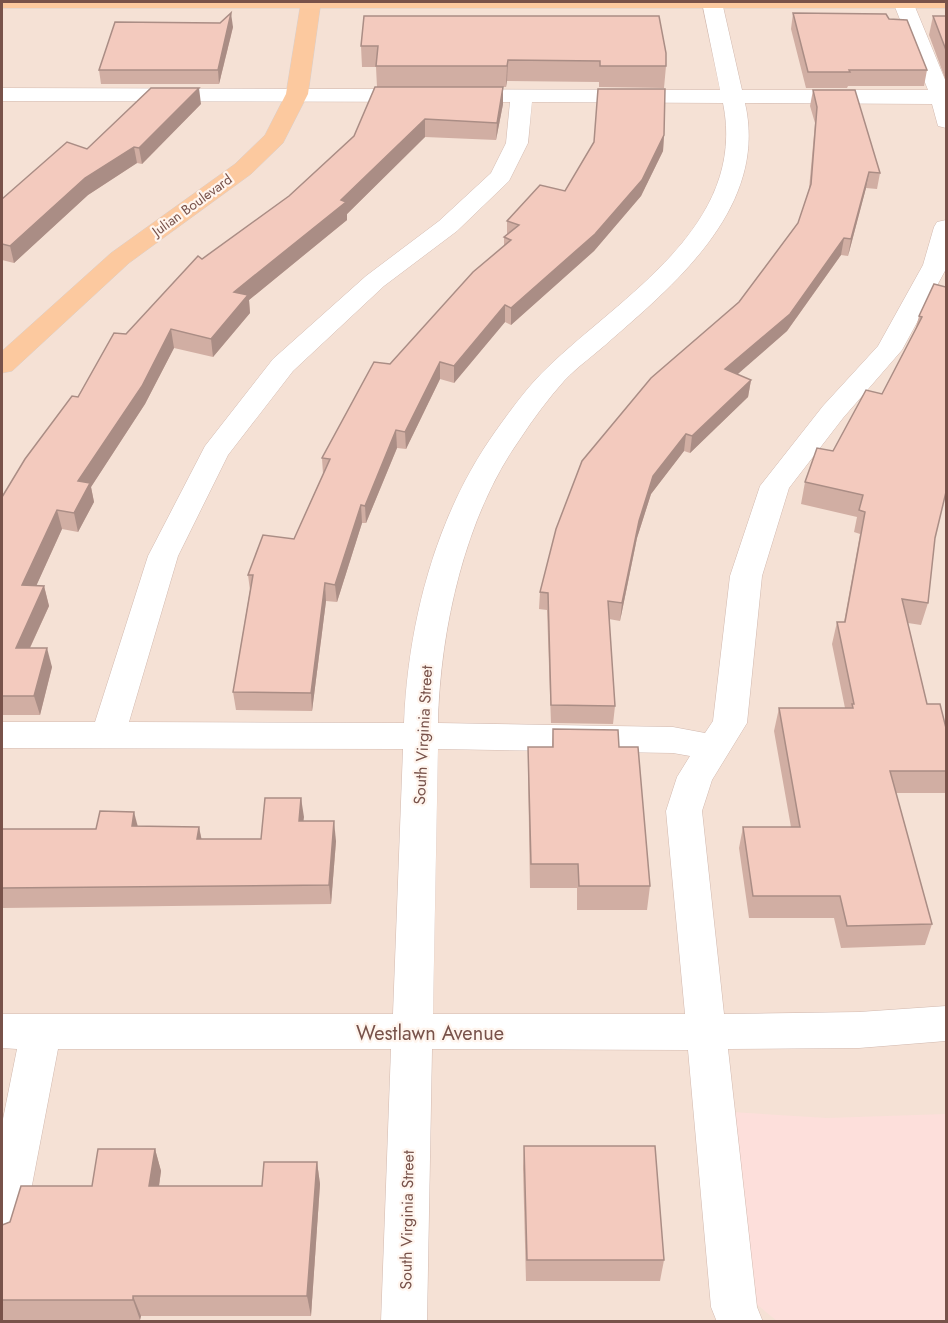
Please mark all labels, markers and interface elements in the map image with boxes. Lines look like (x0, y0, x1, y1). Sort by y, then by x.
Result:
street label: Julian Boulevard (146, 169, 236, 242)
street label: South Virginia Street (408, 665, 438, 805)
street label: Westlawn Avenue (356, 1019, 504, 1048)
street label: South Virginia Street (394, 1150, 420, 1290)

